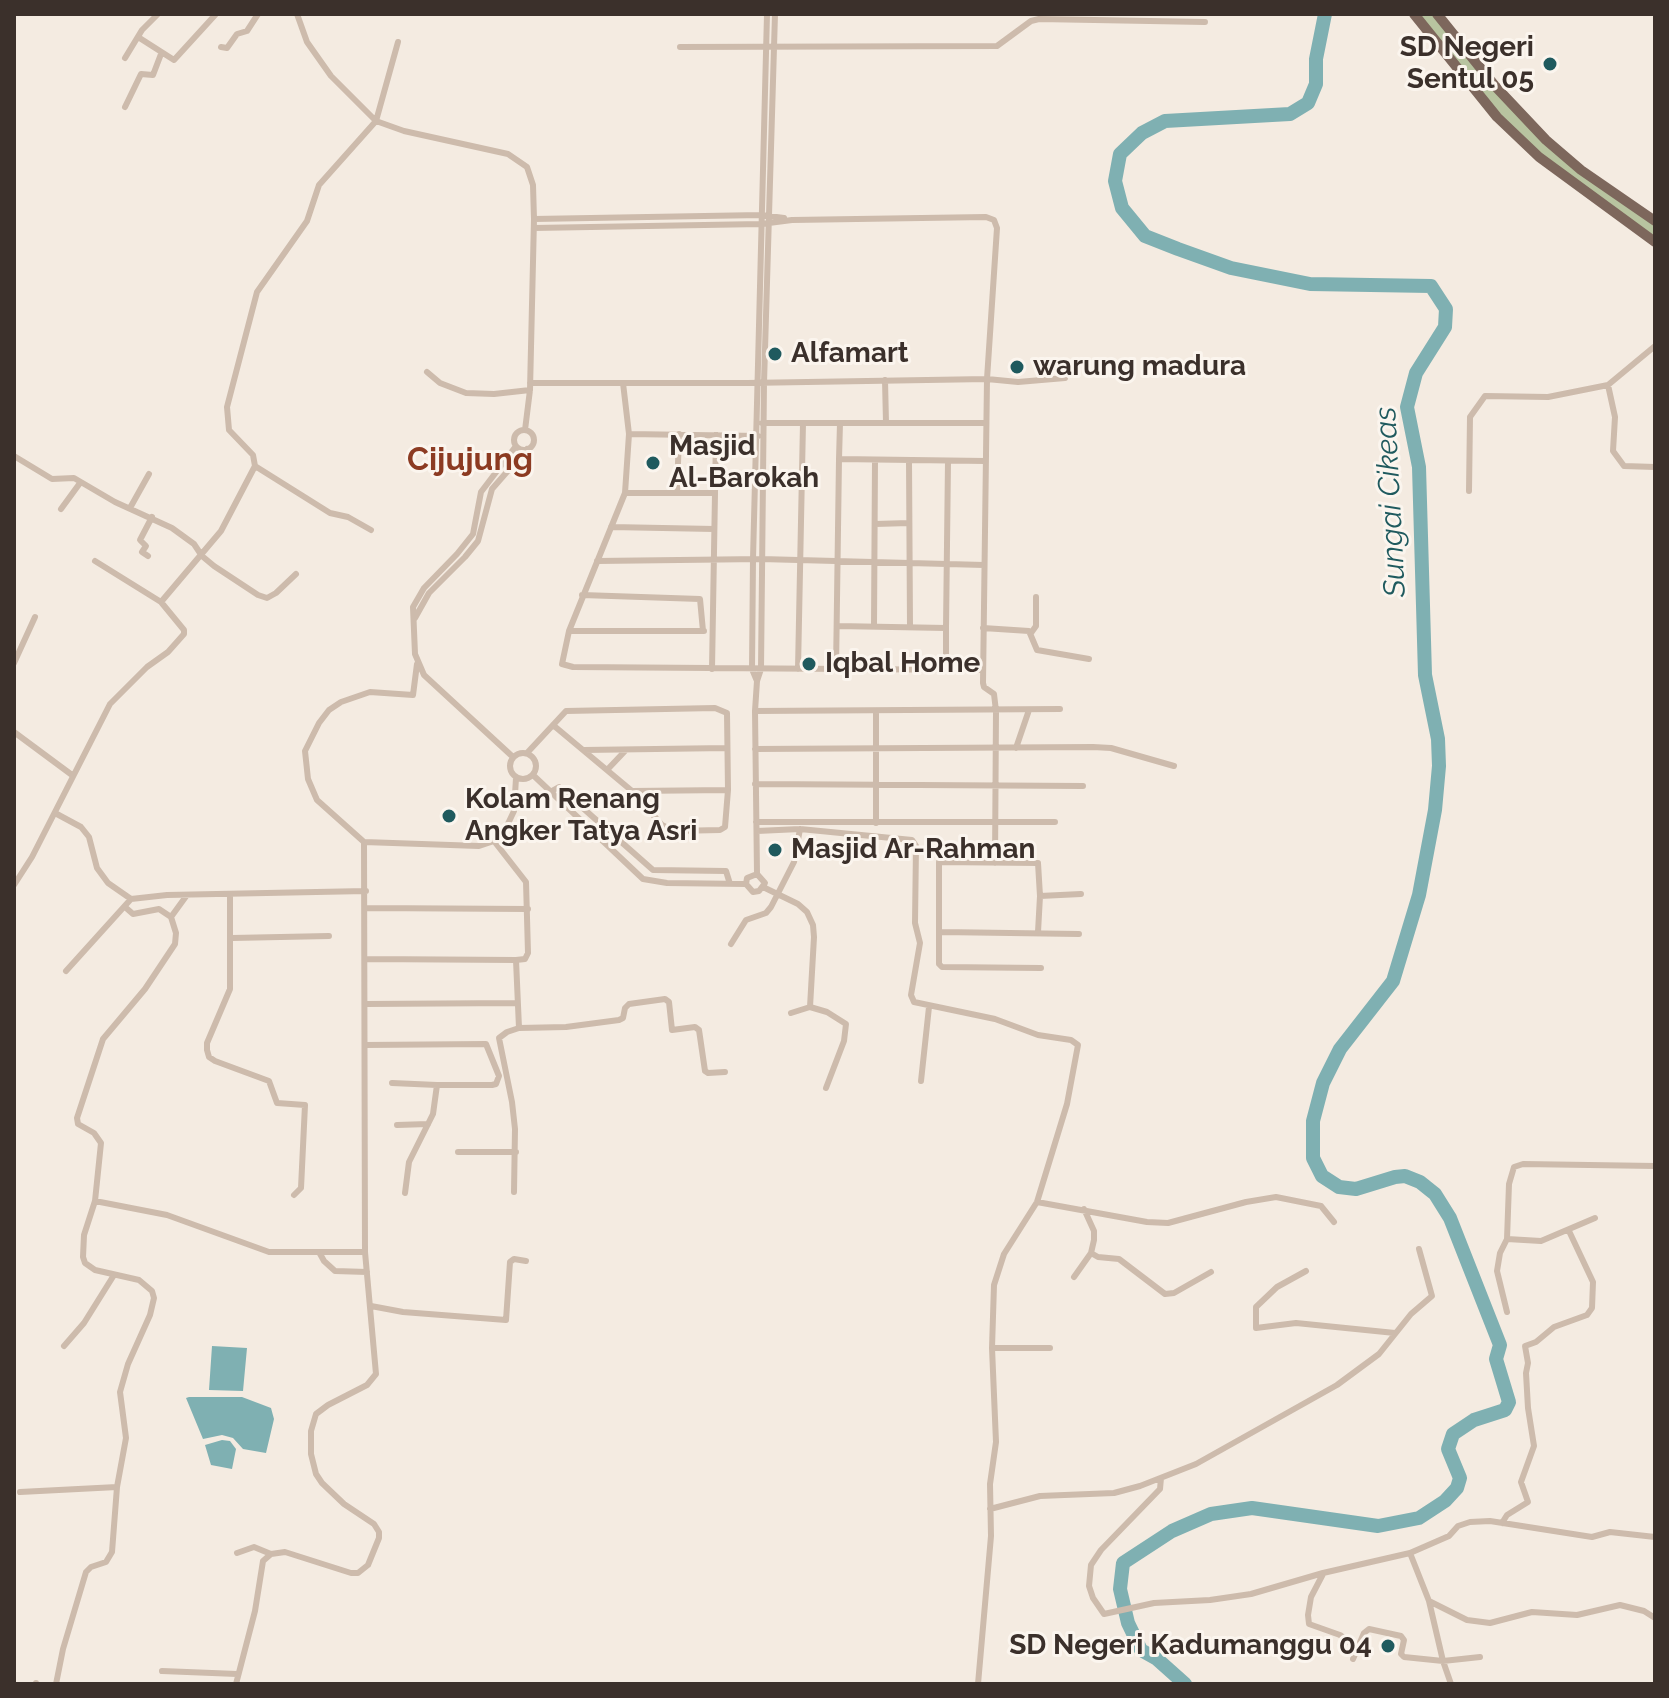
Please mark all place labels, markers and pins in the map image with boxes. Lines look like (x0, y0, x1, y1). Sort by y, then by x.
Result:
place label: SD Negeri Sentul 05 (1400, 31, 1534, 97)
marker: SD Negeri Sentul 05 (1541, 55, 1559, 73)
place label: Alfamart (791, 337, 909, 371)
marker: Alfamart (766, 345, 784, 363)
place label: warung madura (1033, 350, 1246, 384)
marker: warung madura (1008, 358, 1026, 376)
place label: Masjid Al-Barokah (669, 430, 819, 496)
marker: Masjid Al-Barokah (644, 454, 662, 472)
place label: Iqbal Home (825, 647, 980, 681)
marker: Iqbal Home (800, 655, 818, 673)
place label: Kolam Renang Angker Tatya Asri (465, 783, 697, 849)
marker: Kolam Renang Angker Tatya Asri (440, 807, 458, 825)
place label: Masjid Ar-Rahman (791, 833, 1035, 867)
marker: Masjid Ar-Rahman (766, 841, 784, 859)
place label: SD Negeri Kadumanggu 04 (1009, 1629, 1372, 1663)
marker: SD Negeri Kadumanggu 04 (1379, 1637, 1397, 1655)

